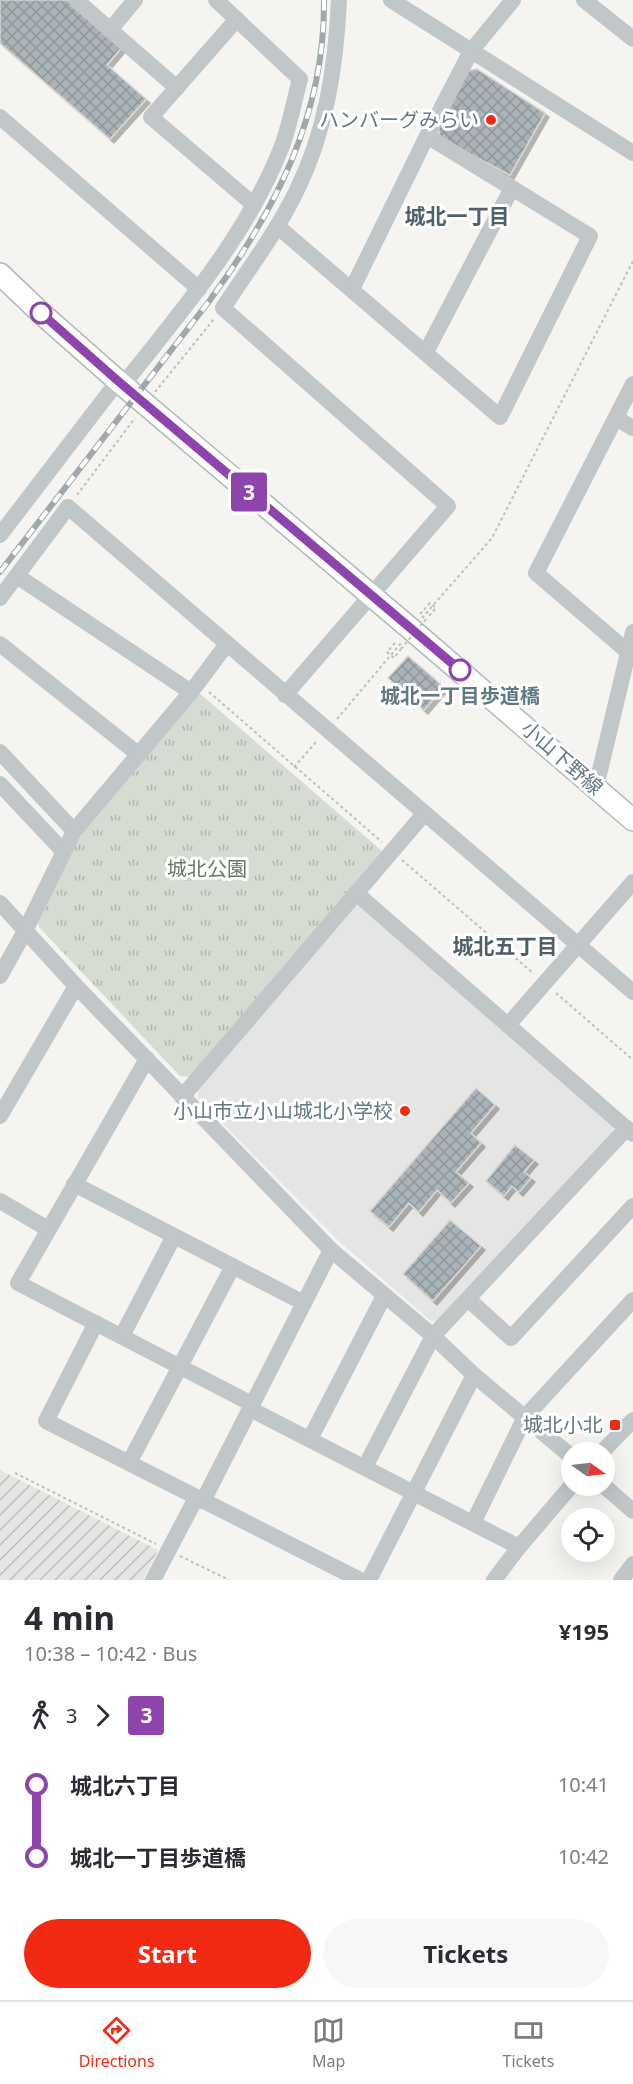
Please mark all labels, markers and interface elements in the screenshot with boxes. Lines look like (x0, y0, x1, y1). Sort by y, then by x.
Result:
place label: ハンバーグみらい (319, 106, 479, 133)
marker: ハンバーグみらい (484, 113, 498, 127)
district label: 城北一丁目 (405, 202, 510, 230)
unlabelled marker (30, 302, 52, 324)
line badge: 3 (230, 472, 268, 512)
text: 3 (243, 478, 255, 506)
marker: 城北一丁目歩道橋 (449, 659, 471, 681)
place label: 城北一丁目歩道橋 (380, 682, 540, 709)
street label: 小山下野線 (516, 715, 609, 801)
park label: 城北公園 (167, 855, 247, 882)
district label: 城北五丁目 (453, 932, 558, 960)
place label: 小山市立小山城北小学校 (173, 1097, 393, 1124)
marker: 小山市立小山城北小学校 (398, 1104, 412, 1118)
place label: 城北小北 (523, 1411, 603, 1438)
marker: 城北小北 (608, 1418, 622, 1432)
north arrow (561, 1442, 615, 1496)
map controls (561, 1442, 615, 1562)
button: locate (561, 1508, 615, 1562)
text: 4 min (24, 1595, 115, 1640)
text: ¥195 (559, 1616, 609, 1646)
text: 10:38 – 10:42 · Bus (24, 1640, 197, 1667)
icon: walk (24, 1699, 57, 1732)
icon: forward (86, 1699, 119, 1732)
text: 3 (140, 1701, 152, 1729)
text: 3 (66, 1702, 77, 1729)
text: 城北六丁目 (70, 1770, 180, 1800)
text: 10:41 (558, 1771, 609, 1798)
text: 城北一丁目歩道橋 (70, 1842, 246, 1872)
text: 10:42 (558, 1843, 609, 1870)
button: Start (24, 1919, 311, 1988)
button: Tickets (323, 1919, 609, 1988)
tab: Directions (79, 2014, 155, 2072)
tab: Map (312, 2014, 345, 2072)
tab: Tickets (503, 2014, 554, 2072)

